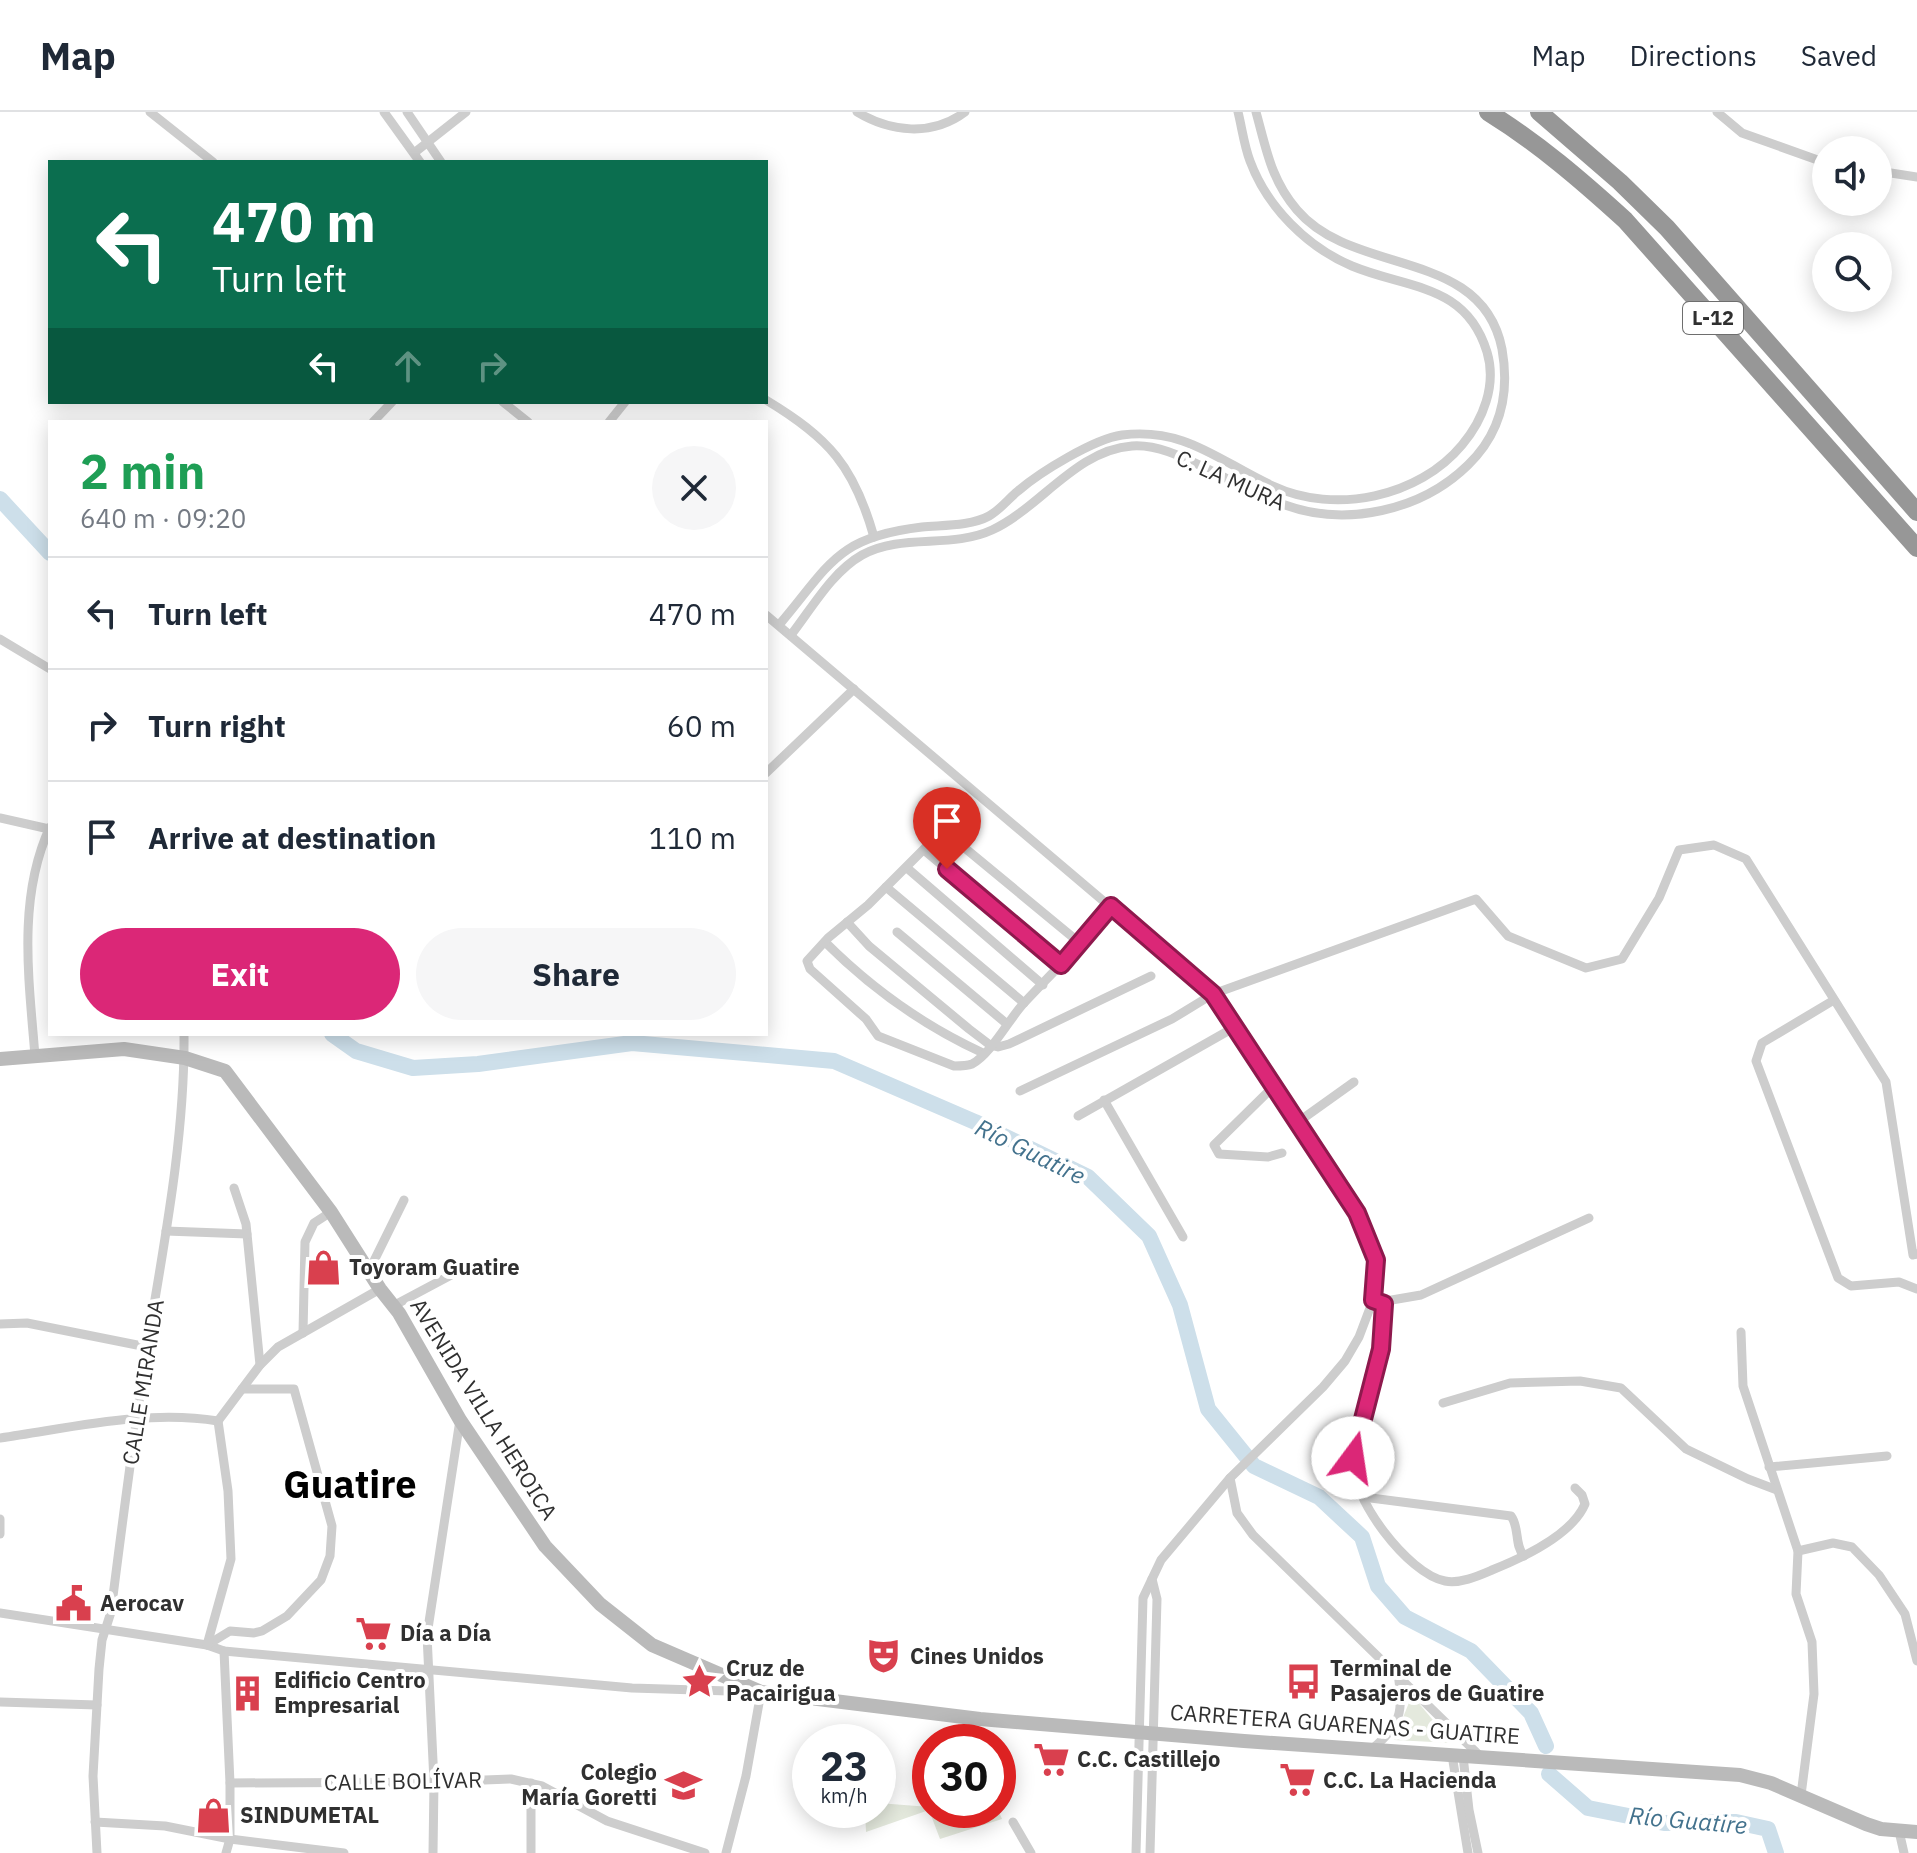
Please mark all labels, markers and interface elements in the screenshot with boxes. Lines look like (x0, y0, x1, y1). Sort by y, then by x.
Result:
text: Map (40, 31, 116, 80)
text: Map (1531, 37, 1585, 74)
text: Directions (1629, 37, 1757, 74)
text: Saved (1801, 37, 1877, 74)
map controls (1812, 136, 1892, 312)
button: sound (1812, 136, 1892, 216)
text: 470 m (212, 185, 376, 257)
icon: left (80, 192, 184, 296)
button: search (1812, 232, 1892, 312)
text: Turn left (212, 255, 347, 302)
road number: L-12 (1683, 302, 1743, 334)
icon: left (302, 344, 346, 388)
icon: ahead (386, 344, 430, 388)
icon: right (470, 344, 514, 388)
text: 2 min (80, 440, 205, 502)
street label: C. LA MURA (1172, 443, 1290, 516)
button: close (652, 446, 736, 530)
text: 640 m · 09:20 (80, 501, 246, 535)
icon: left (80, 591, 124, 635)
text: Turn left (148, 594, 267, 633)
text: 470 m (649, 594, 736, 633)
icon: right (80, 703, 124, 747)
text: Turn right (148, 706, 286, 745)
text: 60 m (667, 706, 736, 745)
pin (913, 787, 981, 869)
icon: arrive (925, 799, 969, 843)
icon: arrive (80, 815, 124, 859)
text: Arrive at destination (148, 818, 436, 857)
text: 110 m (649, 818, 736, 857)
button: Exit (80, 928, 400, 1020)
button: Share (416, 928, 736, 1020)
water label: Río Guatire (970, 1111, 1091, 1191)
shop icon: Toyoram Guatire (304, 1248, 342, 1286)
place label: Toyoram Guatire (349, 1252, 520, 1281)
street label: AVENIDA VILLA HEROICA (404, 1293, 565, 1525)
street label: CALLE MIRANDA (115, 1297, 170, 1467)
position arrow (1311, 1416, 1395, 1500)
district label: Guatire (283, 1459, 417, 1508)
public building icon: Aerocav (55, 1584, 93, 1622)
place label: Aerocav (100, 1588, 184, 1617)
supermarket icon: Día a Día (355, 1614, 393, 1652)
place label: Día a Día (400, 1618, 491, 1647)
theatre icon: Cines Unidos (865, 1637, 903, 1675)
place label: Cines Unidos (910, 1641, 1044, 1670)
place label: Cruz de Pacairigua (726, 1653, 836, 1707)
place label: Terminal de Pasajeros de Guatire (1330, 1653, 1544, 1707)
place icon: Cruz de Pacairigua (681, 1662, 719, 1700)
bus stop icon: Terminal de Pasajeros de Guatire (1285, 1662, 1323, 1700)
place label: Edificio Centro Empresarial (274, 1665, 426, 1719)
building icon: Edificio Centro Empresarial (229, 1674, 267, 1712)
street label: CARRETERA GUARENAS - GUATIRE (1169, 1697, 1521, 1750)
speed limit sign: 30 (912, 1724, 1016, 1828)
text: 23 (820, 1740, 868, 1792)
supermarket icon: C.C. Castillejo (1032, 1740, 1070, 1778)
place label: C.C. Castillejo (1077, 1744, 1220, 1773)
place label: Colegio María Goretti (521, 1757, 657, 1811)
supermarket icon: C.C. La Hacienda (1278, 1761, 1316, 1799)
street label: CALLE BOLÍVAR (324, 1765, 482, 1796)
place label: C.C. La Hacienda (1323, 1765, 1497, 1794)
school or university icon: Colegio María Goretti (664, 1766, 702, 1804)
text: km/h (820, 1782, 868, 1809)
shop icon: SINDUMETAL (195, 1796, 233, 1834)
water label: Río Guatire (1628, 1799, 1748, 1841)
place label: SINDUMETAL (240, 1800, 379, 1829)

